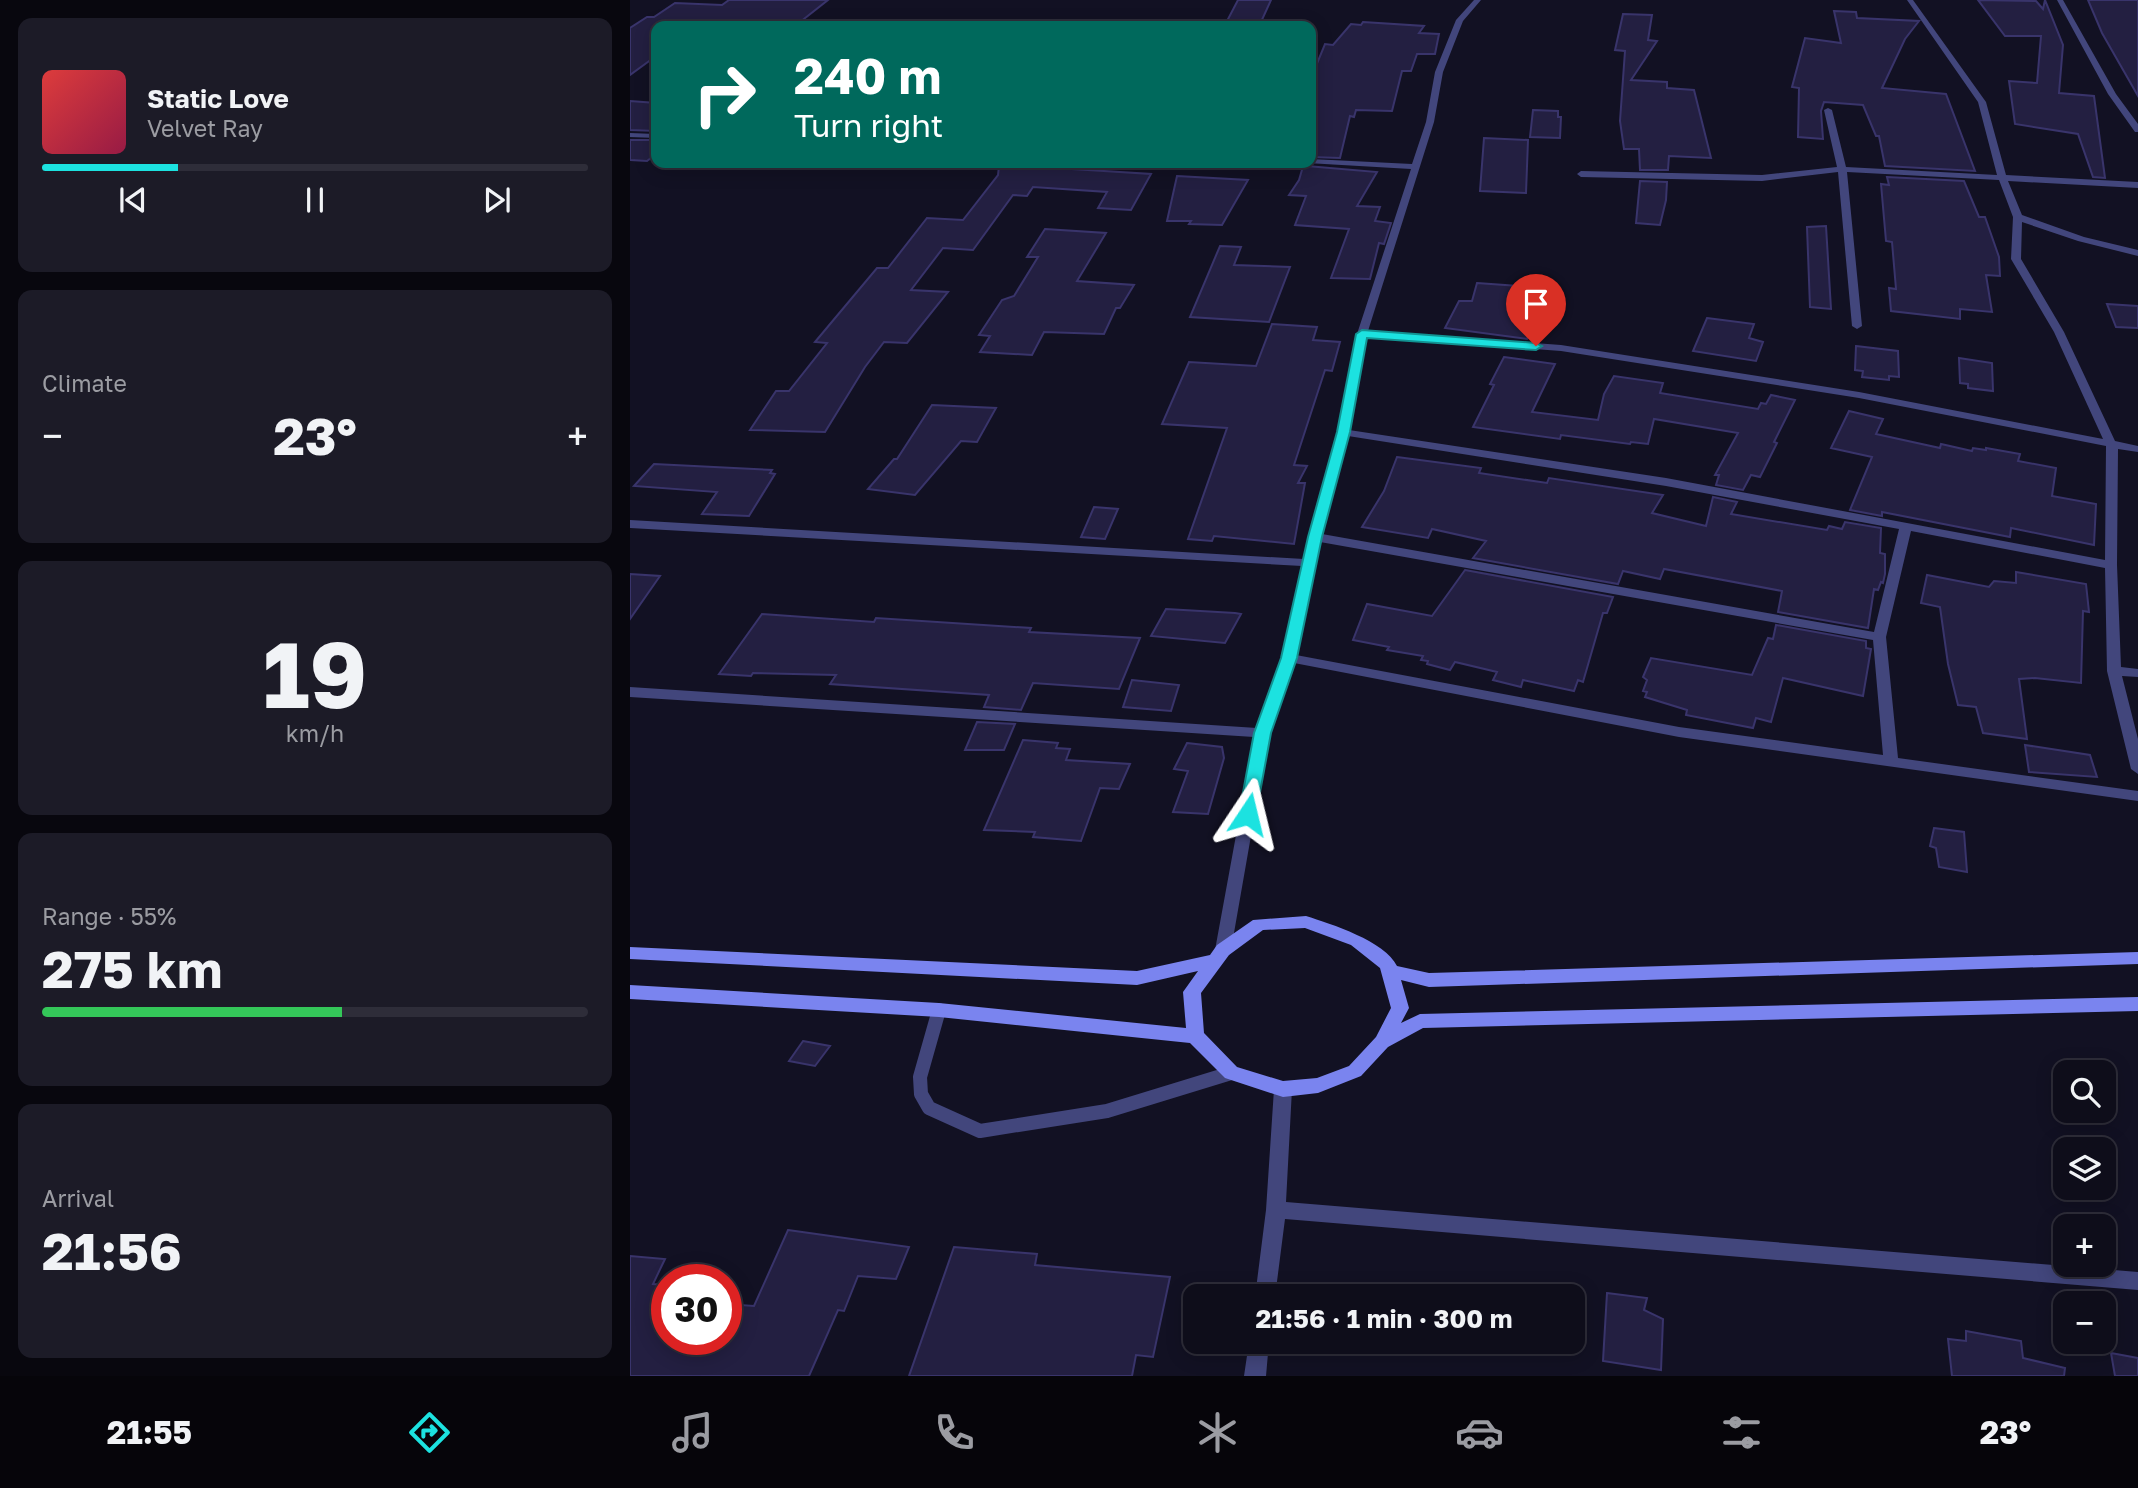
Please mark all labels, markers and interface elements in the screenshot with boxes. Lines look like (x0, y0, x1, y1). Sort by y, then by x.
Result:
text: 240 m (794, 46, 942, 105)
icon: right (679, 49, 770, 140)
text: Static Love (147, 83, 289, 114)
text: Turn right (794, 106, 943, 144)
text: Velvet Ray (147, 114, 263, 142)
icon: previous (114, 181, 152, 219)
icon: pause (296, 181, 334, 219)
icon: next (478, 181, 516, 219)
pin (1506, 274, 1566, 346)
icon: arrive (1517, 285, 1555, 323)
text: Climate (42, 369, 127, 397)
text: 23° (273, 404, 357, 466)
text: − (42, 413, 63, 458)
text: + (567, 413, 588, 458)
text: 19 (263, 619, 367, 728)
text: km/h (286, 719, 344, 747)
position arrow (1211, 777, 1285, 851)
text: Range · 55% (42, 902, 176, 930)
text: 275 km (42, 937, 222, 999)
map controls (2053, 1060, 2116, 1354)
button: search (2053, 1060, 2116, 1123)
button: layers (2053, 1137, 2116, 1200)
text: Arrival (42, 1184, 114, 1212)
button: + (2053, 1214, 2116, 1277)
text: 21:56 (42, 1219, 182, 1281)
speed limit sign: 30 (651, 1264, 742, 1355)
button: − (2053, 1291, 2116, 1354)
text: 21:56 · 1 min · 300 m (1256, 1303, 1512, 1334)
icon: directions (405, 1408, 454, 1457)
icon: music (668, 1408, 717, 1457)
icon: phone (930, 1408, 979, 1457)
icon: climate (1193, 1408, 1242, 1457)
icon: car (1455, 1408, 1504, 1457)
icon: filters (1717, 1408, 1766, 1457)
text: 21:55 (107, 1413, 192, 1451)
text: 23° (1980, 1413, 2031, 1451)

